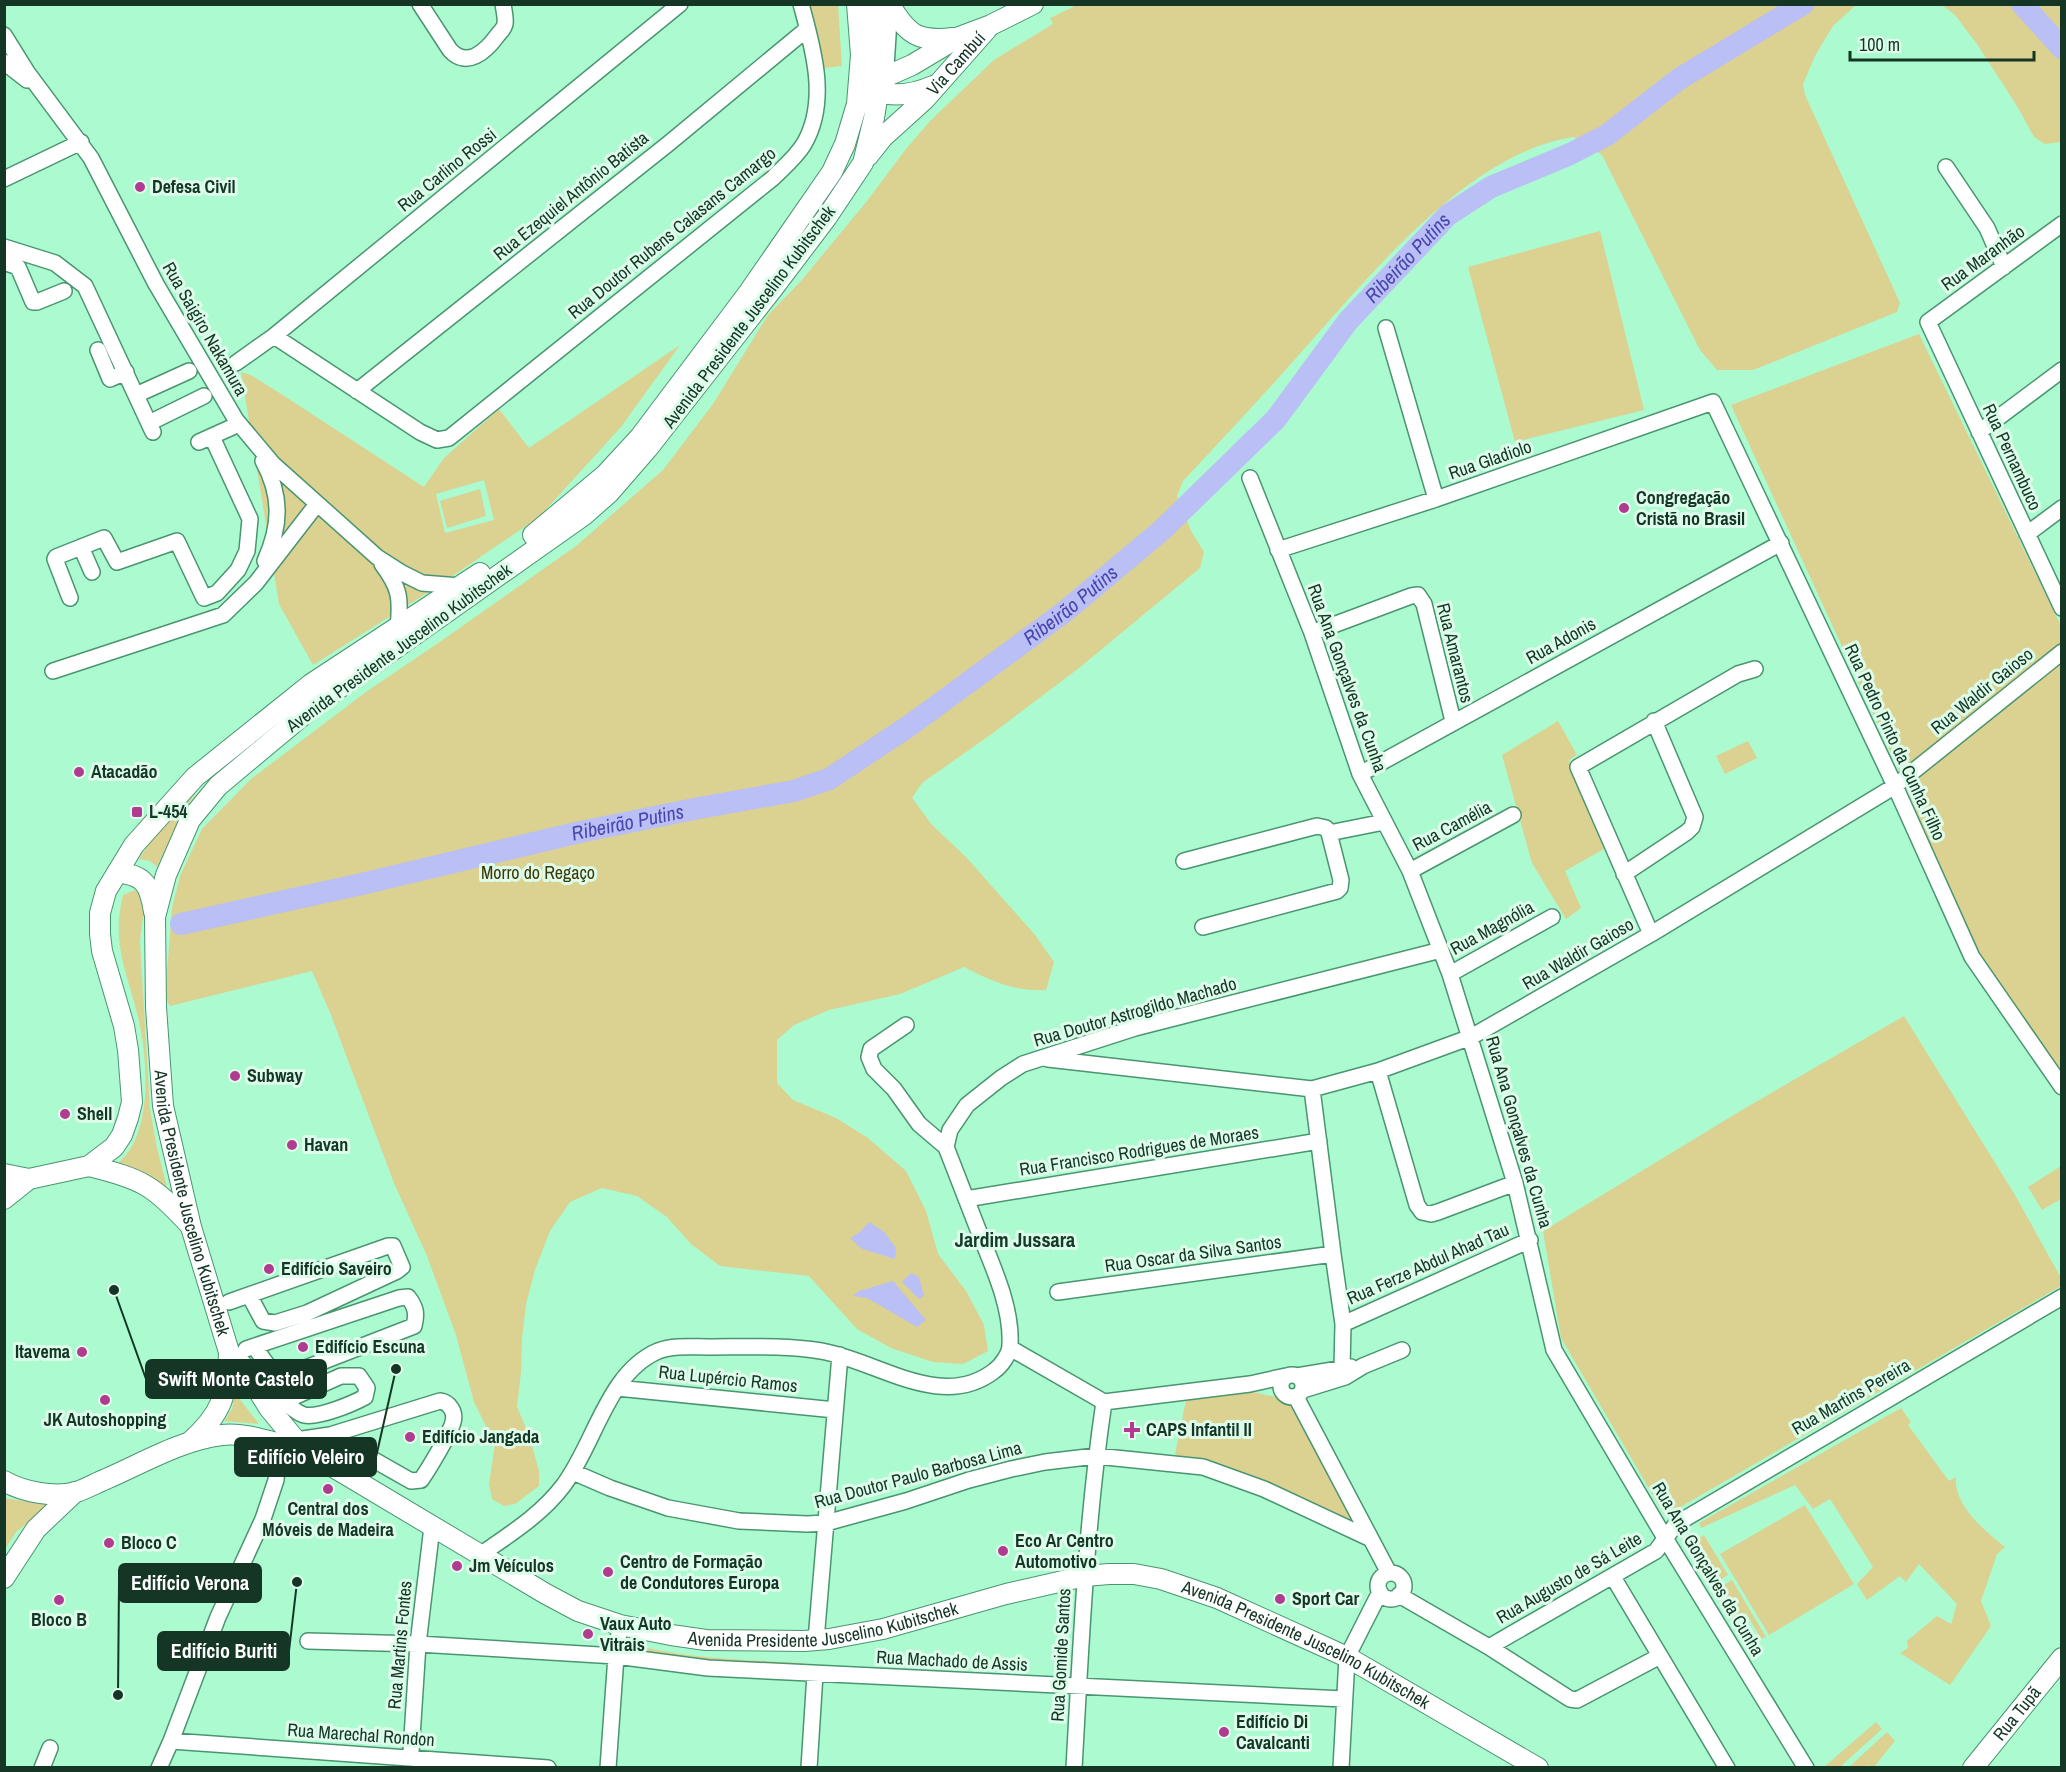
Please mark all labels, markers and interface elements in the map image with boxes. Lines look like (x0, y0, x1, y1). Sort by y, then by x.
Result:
scale bar (1850, 24, 2034, 62)
street label: Via Cambuí (921, 25, 992, 101)
text: 100 m (1859, 32, 1900, 57)
street label: Rua Carlino Rossi (392, 122, 501, 217)
street label: Rua Ezequiel Antônio Batista (488, 125, 653, 266)
street label: Rua Doutor Rubens Calasans Camargo (562, 141, 781, 324)
place label: Defesa Civil (152, 174, 236, 199)
marker: Defesa Civil (133, 180, 147, 194)
street label: Avenida Presidente Juscelino Kubitschek (656, 200, 841, 434)
water label: Ribeirão Putins (1358, 207, 1456, 308)
street label: Rua Maranhão (1936, 219, 2030, 296)
street label: Rua Saigiro Nakamura (157, 257, 254, 400)
street label: Rua Pernambuco (1977, 399, 2048, 514)
street label: Rua Gladiolo (1445, 434, 1535, 485)
place label: Congregação Cristã no Brasil (1636, 485, 1745, 531)
marker: Congregação Cristã no Brasil (1617, 501, 1631, 515)
street label: Avenida Presidente Juscelino Kubitschek (280, 557, 517, 739)
water label: Ribeirão Putins (1017, 559, 1123, 651)
street label: Rua Ana Gonçalves da Cunha (1302, 580, 1393, 775)
street label: Rua Amarantos (1431, 600, 1480, 705)
street label: Rua Adonis (1521, 611, 1600, 670)
street label: Rua Pedro Pinto da Cunha Filho (1839, 639, 1952, 844)
street label: Rua Waldir Gaioso (1925, 642, 2038, 740)
place label: Atacadão (91, 759, 157, 784)
marker: Atacadão (72, 765, 86, 779)
street label: Rua Camélia (1408, 794, 1496, 857)
water label: Ribeirão Putins (568, 797, 686, 847)
place label: L-454 (149, 799, 188, 824)
marker: L-454 (130, 805, 144, 819)
park label: Morro do Regaço (481, 860, 595, 885)
street label: Rua Magnólia (1446, 894, 1538, 961)
street label: Rua Waldir Gaioso (1517, 911, 1638, 996)
street label: Rua Doutor Astrogildo Machado (1030, 971, 1239, 1052)
street label: Rua Ana Gonçalves da Cunha (1480, 1033, 1559, 1231)
place label: Subway (247, 1063, 304, 1088)
street label: Avenida Presidente Juscelino Kubitschek (148, 1068, 237, 1339)
marker: Subway (228, 1069, 242, 1083)
place label: Shell (77, 1101, 112, 1126)
marker: Shell (58, 1107, 72, 1121)
street label: Rua Francisco Rodrigues de Moraes (1017, 1119, 1260, 1182)
place label: Havan (304, 1132, 348, 1157)
marker: Havan (285, 1138, 299, 1152)
street label: Rua Ferze Abdul Ahad Tau (1343, 1217, 1513, 1311)
district label: Jardim Jussara (955, 1226, 1075, 1253)
street label: Rua Oscar da Silva Santos (1103, 1229, 1283, 1278)
place label: Edifício Saveiro (281, 1256, 392, 1281)
marker: Edifício Saveiro (262, 1262, 276, 1276)
place label: Edifício Escuna (315, 1334, 426, 1359)
place label: Itavema (15, 1339, 71, 1364)
marker: Edifício Escuna (296, 1340, 310, 1354)
marker: Itavema (75, 1345, 89, 1359)
street label: Rua Martins Pereira (1787, 1353, 1915, 1441)
street label: Rua Lupércio Ramos (657, 1359, 799, 1398)
callout: Swift Monte Castelo (146, 1360, 326, 1398)
text: Swift Monte Castelo (158, 1365, 314, 1392)
marker: JK Autoshopping (98, 1393, 112, 1407)
place label: JK Autoshopping (44, 1407, 166, 1432)
place label: CAPS Infantil II (1146, 1417, 1252, 1442)
marker: CAPS Infantil II (1123, 1421, 1141, 1439)
place label: Edifício Jangada (422, 1424, 540, 1449)
marker: Edifício Jangada (403, 1430, 417, 1444)
street label: Rua Doutor Paulo Barbosa Lima (812, 1435, 1024, 1514)
callout: Edifício Veleiro (235, 1438, 376, 1476)
text: Edifício Veleiro (247, 1443, 365, 1470)
street label: Rua Ana Gonçalves da Cunha (1647, 1477, 1770, 1660)
marker: Central dos Móveis de Madeira (321, 1482, 335, 1496)
place label: Central dos Móveis de Madeira (262, 1496, 394, 1542)
street label: Rua Augusto de Sá Leite (1491, 1526, 1646, 1629)
place label: Eco Ar Centro Automotivo (1015, 1528, 1114, 1574)
place label: Bloco C (121, 1530, 177, 1555)
marker: Bloco C (102, 1536, 116, 1550)
marker: Eco Ar Centro Automotivo (996, 1544, 1010, 1558)
place label: Centro de Formação de Condutores Europa (620, 1549, 780, 1595)
place label: Jm Veículos (469, 1553, 554, 1578)
marker: Jm Veículos (450, 1559, 464, 1573)
callout: Edifício Verona (119, 1564, 261, 1602)
marker: Centro de Formação de Condutores Europa (601, 1565, 615, 1579)
text: Edifício Verona (131, 1569, 249, 1596)
street label: Avenida Presidente Juscelino Kubitschek (1178, 1574, 1435, 1715)
street label: Rua Martins Fontes (381, 1580, 418, 1710)
place label: Sport Car (1292, 1586, 1360, 1611)
street label: Rua Gomide Santos (1045, 1588, 1076, 1722)
marker: Sport Car (1273, 1592, 1287, 1606)
marker: Bloco B (52, 1593, 66, 1607)
street label: Avenida Presidente Juscelino Kubitschek (685, 1595, 961, 1653)
place label: Bloco B (31, 1607, 87, 1632)
place label: Vaux Auto Vitrais (600, 1611, 672, 1657)
marker: Vaux Auto Vitrais (581, 1627, 595, 1641)
callout: Edifício Buriti (158, 1632, 289, 1670)
text: Edifício Buriti (171, 1637, 277, 1664)
street label: Rua Machado de Assis (876, 1644, 1028, 1677)
street label: Rua Tupã (1987, 1681, 2046, 1746)
place label: Edifício Di Cavalcanti (1236, 1709, 1310, 1755)
street label: Rua Marechal Rondon (287, 1717, 436, 1752)
marker: Edifício Di Cavalcanti (1217, 1725, 1231, 1739)

